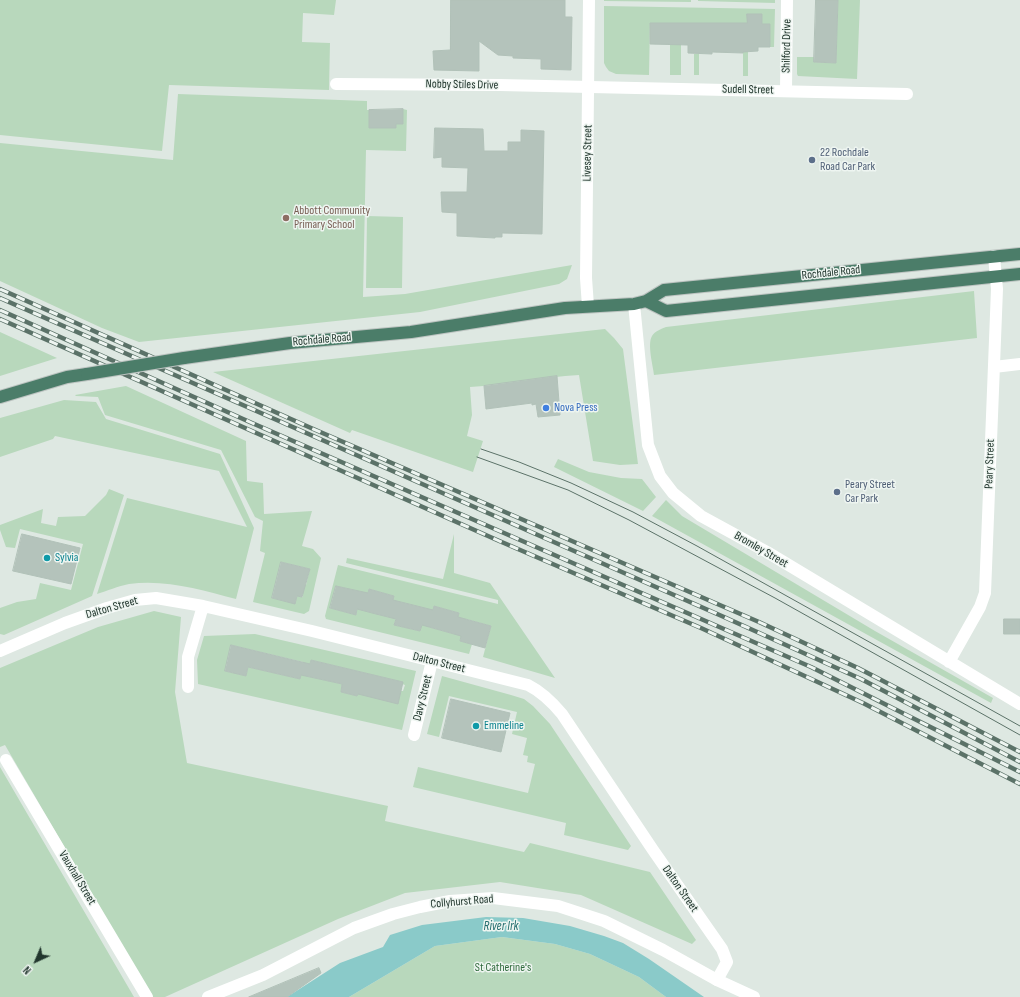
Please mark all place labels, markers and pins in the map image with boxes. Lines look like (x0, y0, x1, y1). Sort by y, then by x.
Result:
place label: 22 Rochdale Road Car Park (820, 146, 875, 174)
marker: 22 Rochdale Road Car Park (807, 155, 817, 165)
place label: Abbott Community Primary School (294, 204, 370, 232)
marker: Abbott Community Primary School (281, 213, 291, 223)
place label: Nova Press (554, 401, 598, 415)
marker: Nova Press (541, 403, 551, 413)
place label: Peary Street Car Park (845, 478, 895, 506)
marker: Peary Street Car Park (832, 487, 842, 497)
place label: Sylvia (55, 551, 78, 565)
marker: Sylvia (42, 553, 52, 563)
place label: Emmeline (484, 719, 524, 733)
marker: Emmeline (471, 721, 481, 731)

